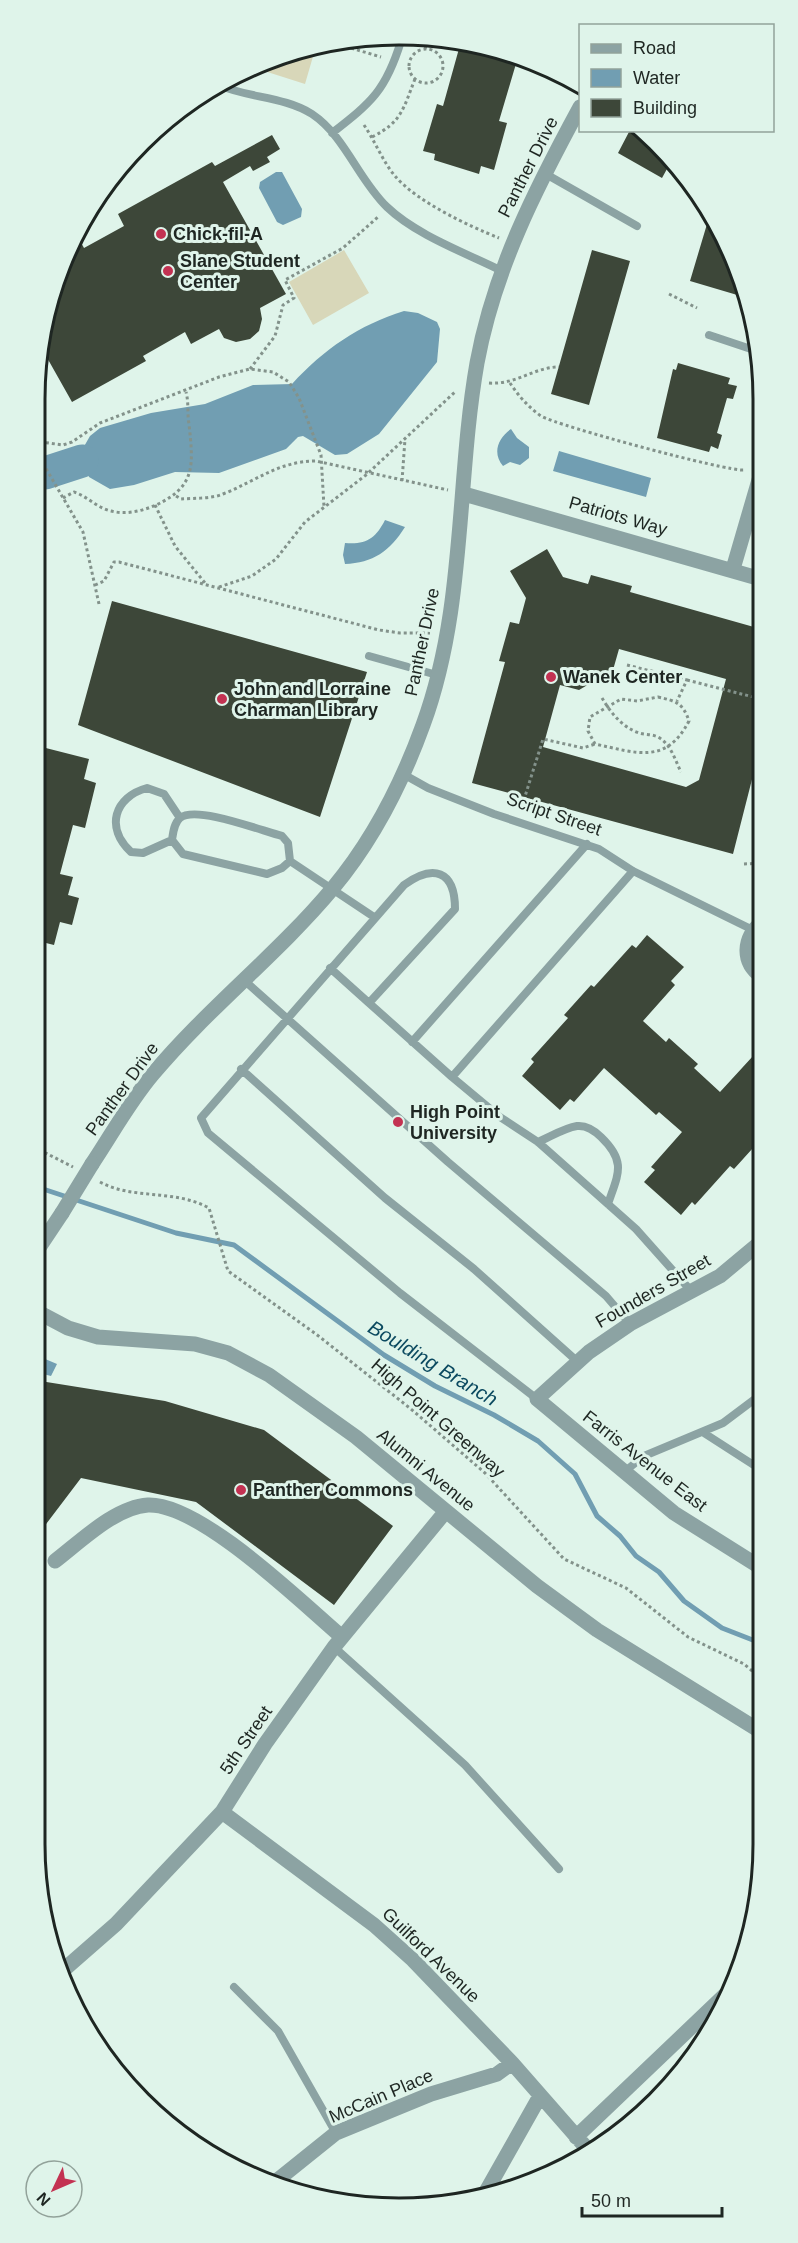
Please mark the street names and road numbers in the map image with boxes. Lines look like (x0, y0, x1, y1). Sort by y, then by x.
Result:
street label: Panther Drive (494, 113, 562, 221)
street label: Patriots Way (567, 492, 669, 540)
street label: Panther Drive (401, 586, 443, 698)
street label: Script Street (504, 788, 604, 840)
street label: Panther Drive (82, 1039, 162, 1139)
street label: Founders Street (592, 1250, 714, 1332)
street label: High Point Greenway (367, 1355, 509, 1481)
street label: Farris Avenue East (579, 1406, 711, 1516)
street label: Alumni Avenue (373, 1425, 479, 1515)
street label: 5th Street (216, 1702, 276, 1778)
street label: Guilford Avenue (378, 1903, 484, 2007)
street label: McCain Place (326, 2065, 436, 2127)

